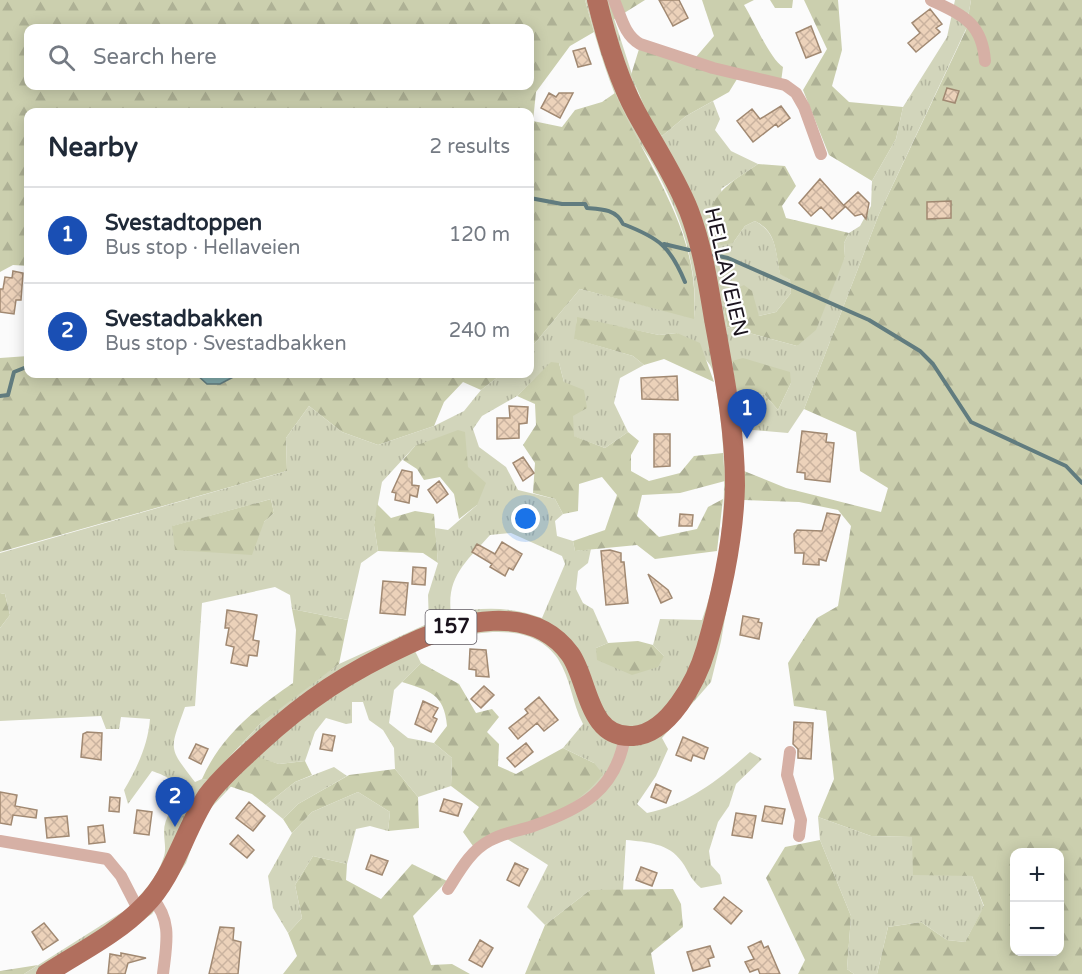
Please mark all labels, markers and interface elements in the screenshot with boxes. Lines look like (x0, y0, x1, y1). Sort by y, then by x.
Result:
search box (24, 24, 534, 90)
icon: search (45, 41, 78, 74)
text: Search here (93, 44, 217, 70)
text: Nearby (48, 132, 138, 163)
text: 2 results (430, 135, 510, 159)
street label: HELLAVEIEN (699, 205, 753, 339)
text: Svestadtoppen (105, 210, 262, 236)
text: 1 (61, 223, 74, 247)
text: 120 m (449, 223, 510, 247)
text: Bus stop · Hellaveien (105, 236, 301, 260)
text: Svestadbakken (105, 306, 263, 332)
text: 2 (61, 319, 74, 343)
text: 240 m (449, 319, 510, 343)
text: Bus stop · Svestadbakken (105, 332, 347, 356)
pin: 1 (728, 390, 766, 439)
your location (511, 504, 540, 533)
road number: 157 (426, 610, 476, 644)
pin: 2 (156, 778, 195, 827)
map controls (1010, 848, 1064, 956)
button: + (1010, 848, 1064, 902)
button: − (1010, 902, 1064, 956)

